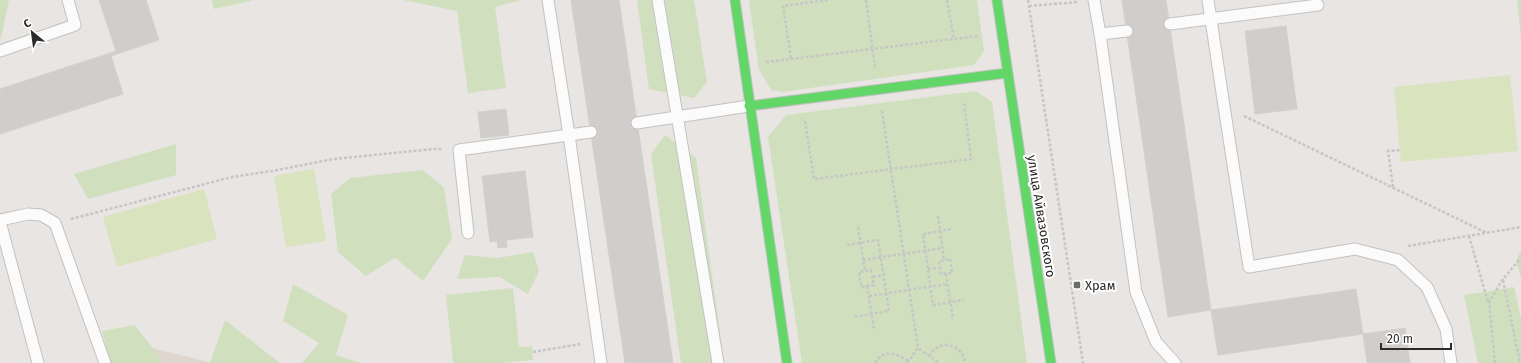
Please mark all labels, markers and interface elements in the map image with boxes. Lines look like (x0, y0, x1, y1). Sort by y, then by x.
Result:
north arrow (12, 12, 52, 52)
text: С (21, 16, 34, 31)
street label: улица Айвазовского (1024, 154, 1059, 278)
place label: Храм (1085, 278, 1115, 293)
marker: Храм (1072, 280, 1082, 290)
scale bar (1381, 325, 1451, 351)
text: 20 m (1387, 332, 1413, 346)

